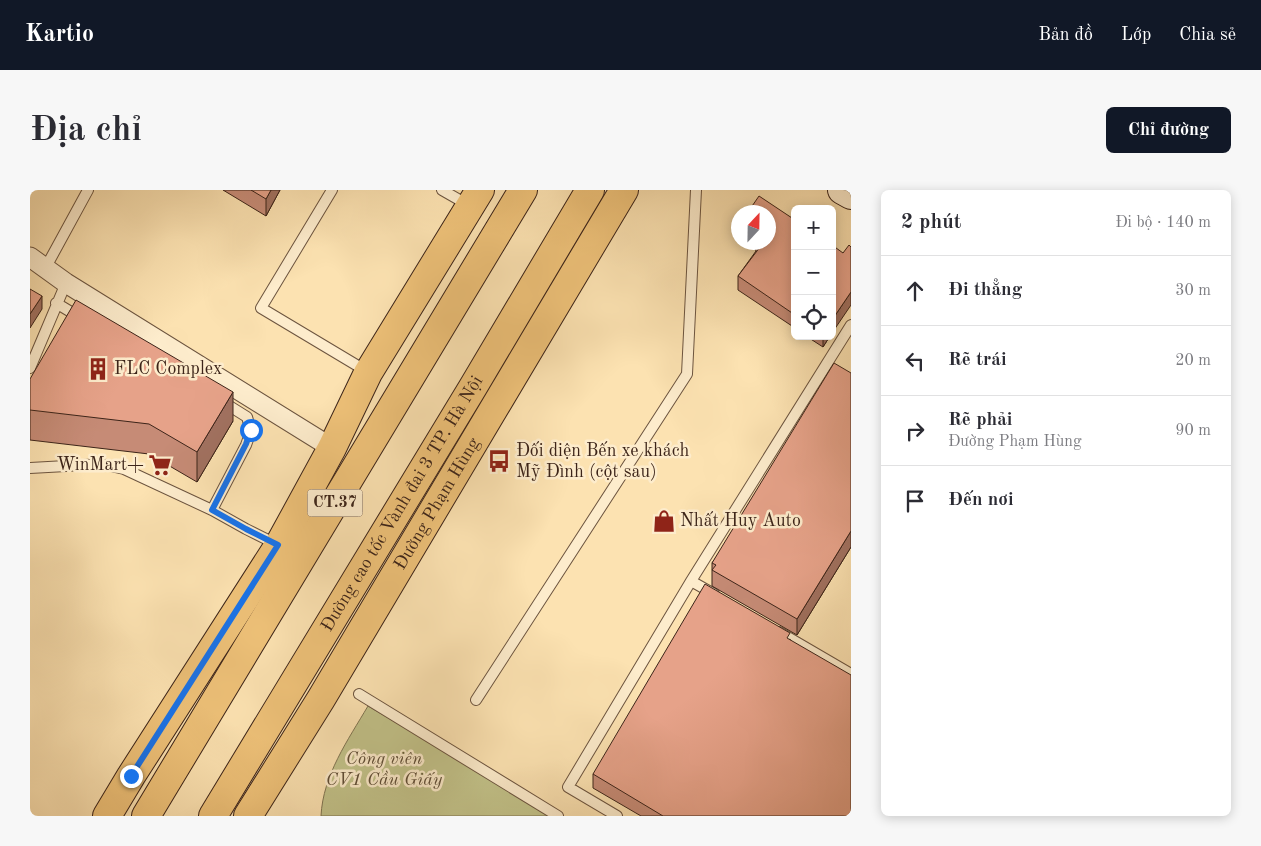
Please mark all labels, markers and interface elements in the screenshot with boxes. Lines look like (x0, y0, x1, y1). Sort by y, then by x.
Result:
text: Kartio (25, 23, 94, 47)
text: Bản đồ (1039, 26, 1093, 44)
text: Lớp (1121, 26, 1151, 44)
text: Chia sẻ (1179, 26, 1236, 44)
button: Chỉ đường (1106, 107, 1231, 153)
text: Địa chỉ (30, 113, 142, 148)
north arrow (731, 205, 776, 250)
map controls (791, 205, 836, 340)
button: + (791, 205, 836, 250)
text: 2 phút (901, 212, 961, 233)
text: Đi bộ · 140 m (1115, 215, 1211, 231)
button: − (791, 250, 836, 295)
icon: ahead (901, 277, 929, 305)
text: Đi thẳng (948, 281, 1022, 300)
text: 30 m (1175, 283, 1211, 299)
button: locate (791, 295, 836, 340)
icon: left (901, 347, 929, 375)
text: Rẽ trái (948, 351, 1007, 370)
text: 20 m (1175, 353, 1211, 369)
building icon: FLC Complex (85, 356, 111, 382)
place label: FLC Complex (114, 360, 222, 378)
street label: Đường cao tốc Vành đai 3 TP. Hà Nội (318, 373, 486, 635)
text: Rẽ phải (948, 411, 1012, 430)
icon: right (901, 417, 929, 445)
route start (240, 419, 263, 442)
text: 90 m (1175, 423, 1211, 439)
street label: Đường Phạm Hùng (391, 434, 484, 573)
text: Đường Phạm Hùng (948, 434, 1082, 450)
place label: Đối diện Bến xe khách Mỹ Đình (cột sau) (516, 441, 690, 481)
bus stop icon: Đối diện Bến xe khách Mỹ Đình (cột sau) (486, 448, 512, 474)
supermarket icon: WinMart+ (147, 452, 173, 478)
place label: WinMart+ (56, 456, 144, 474)
icon: arrive (901, 487, 929, 515)
road number: CT.37 (308, 490, 362, 516)
text: Đến nơi (948, 491, 1014, 510)
shop icon: Nhất Huy Auto (651, 508, 677, 534)
place label: Nhất Huy Auto (680, 511, 801, 530)
park label: Công viên CV1 Cầu Giấy (326, 750, 443, 789)
route end (120, 765, 143, 788)

